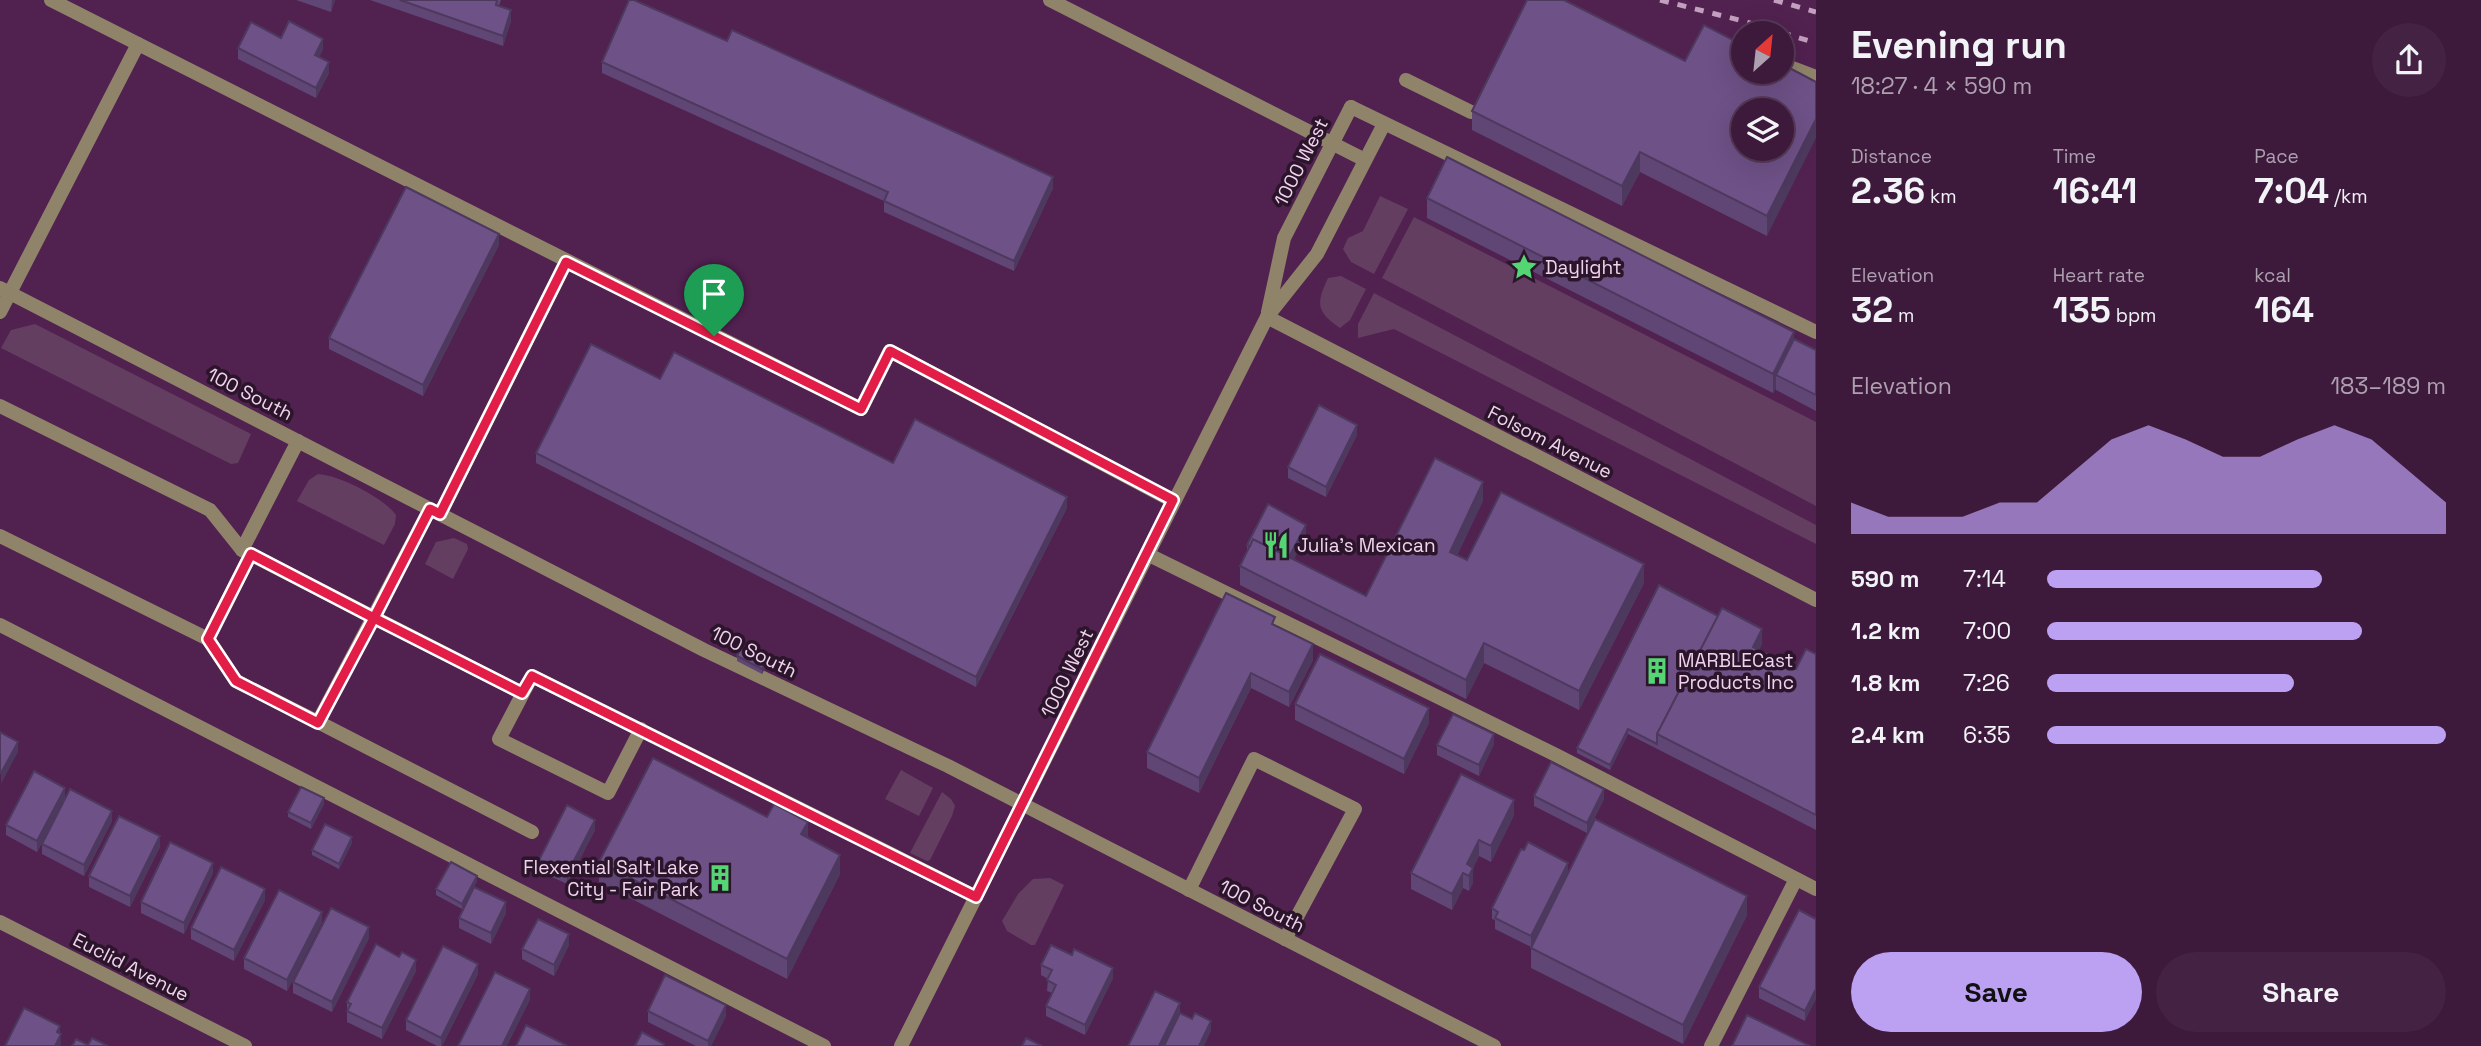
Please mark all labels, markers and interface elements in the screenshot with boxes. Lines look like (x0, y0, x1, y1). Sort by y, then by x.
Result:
north arrow (1731, 21, 1794, 84)
map controls (1731, 21, 1794, 161)
text: Evening run (1851, 21, 2067, 69)
button: share (2372, 23, 2446, 97)
text: 18:27 · 4 × 590 m (1851, 71, 2032, 101)
button: layers (1731, 98, 1794, 161)
street label: 1000 West (1268, 114, 1334, 210)
text: Distance (1851, 144, 1932, 169)
text: Time (2053, 144, 2096, 169)
text: Pace (2254, 144, 2299, 169)
text: 2.36 (1851, 169, 1925, 213)
text: 16:41 (2053, 169, 2137, 213)
text: 7:04 (2254, 169, 2329, 213)
text: km (1925, 184, 1957, 209)
text: /km (2329, 184, 2368, 209)
place icon: Daylight (1509, 252, 1539, 282)
place label: Daylight (1545, 255, 1622, 280)
text: Elevation (1851, 263, 1934, 288)
text: Heart rate (2053, 263, 2145, 288)
text: kcal (2254, 263, 2291, 288)
pin (684, 264, 744, 336)
icon: arrive (695, 275, 733, 313)
text: 32 (1851, 288, 1893, 332)
text: 135 (2053, 288, 2111, 332)
text: 164 (2254, 288, 2314, 332)
text: m (1893, 303, 1914, 328)
text: bpm (2111, 303, 2156, 328)
street label: 100 South (203, 362, 297, 426)
text: Elevation (1851, 371, 1952, 401)
text: 183–189 m (2330, 371, 2446, 401)
street label: Folsom Avenue (1484, 400, 1616, 484)
restaurant icon: Julia's Mexican (1261, 530, 1291, 560)
place label: Julia's Mexican (1297, 533, 1436, 558)
text: 590 m (1851, 564, 1919, 594)
text: 7:14 (1963, 564, 2006, 594)
text: 1.2 km (1851, 616, 1920, 646)
text: 7:00 (1963, 616, 2011, 646)
street label: 100 South (707, 620, 801, 684)
street label: 1000 West (1035, 625, 1099, 721)
place label: MARBLECast Products Inc (1678, 648, 1794, 695)
building icon: MARBLECast Products Inc (1642, 656, 1672, 686)
text: 1.8 km (1851, 668, 1921, 698)
text: 7:26 (1963, 668, 2010, 698)
text: 2.4 km (1851, 720, 1925, 750)
text: 6:35 (1963, 720, 2011, 750)
place label: Flexential Salt Lake City - Fair Park (523, 855, 699, 902)
building icon: Flexential Salt Lake City - Fair Park (705, 863, 735, 893)
street label: 100 South (1215, 874, 1309, 938)
street label: Euclid Avenue (69, 927, 193, 1007)
button: Save (1851, 952, 2142, 1032)
button: Share (2156, 952, 2446, 1032)

